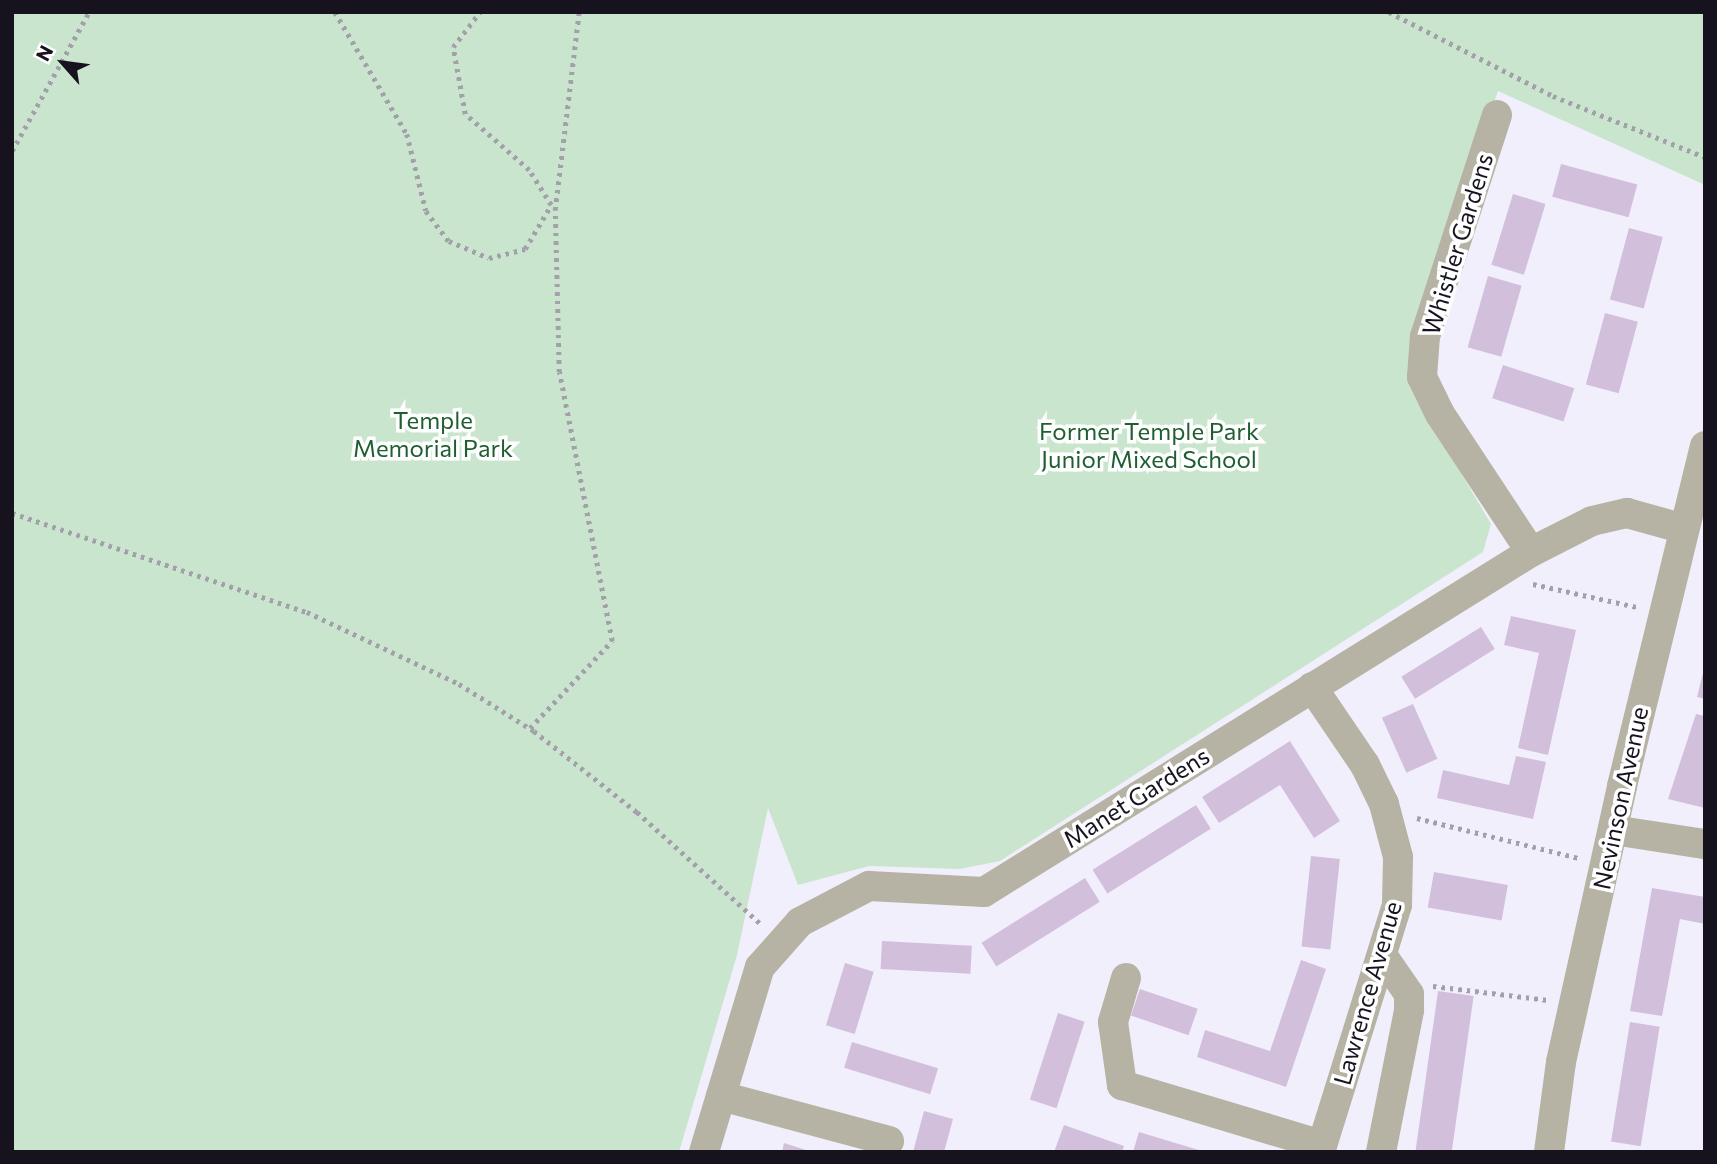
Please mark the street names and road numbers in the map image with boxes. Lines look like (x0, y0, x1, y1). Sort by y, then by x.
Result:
street label: Whistler Gardens (1416, 150, 1498, 338)
street label: Nevinson Avenue (1587, 704, 1653, 892)
street label: Manet Gardens (1058, 741, 1214, 853)
street label: Lawrence Avenue (1327, 898, 1407, 1088)

